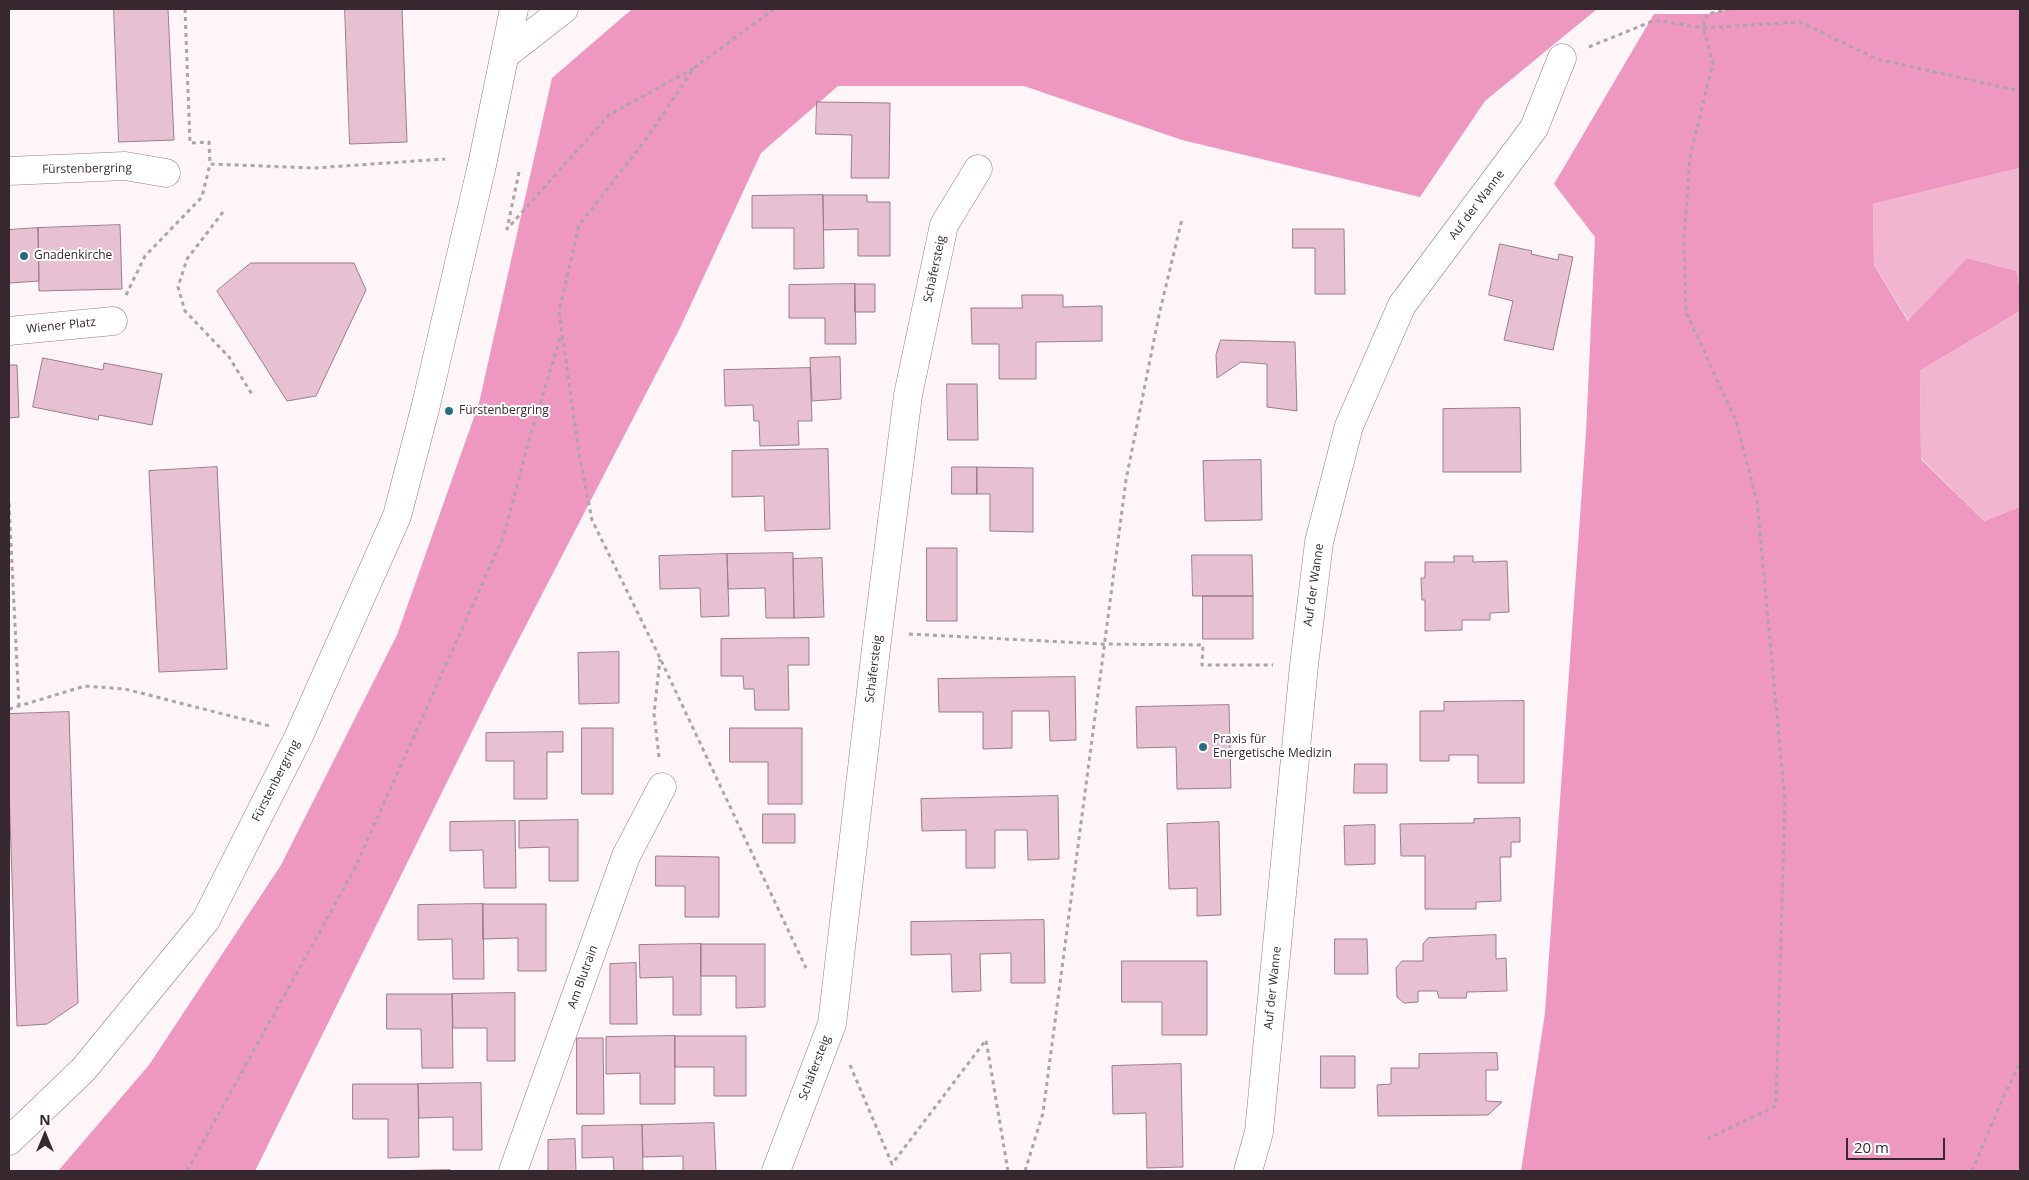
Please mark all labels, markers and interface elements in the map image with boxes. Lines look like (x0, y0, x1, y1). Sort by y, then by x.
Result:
street label: Fürstenbergring (42, 161, 132, 177)
street label: Auf der Wanne (1446, 167, 1508, 243)
street label: Schäfersteig (921, 234, 949, 304)
place label: Gnadenkirche (34, 249, 112, 263)
marker: Gnadenkirche (18, 250, 30, 262)
street label: Wiener Platz (26, 315, 96, 337)
place label: Fürstenbergring (459, 404, 549, 418)
marker: Fürstenbergring (443, 405, 455, 417)
street label: Auf der Wanne (1301, 543, 1327, 627)
street label: Schäfersteig (863, 634, 885, 704)
place label: Praxis für Energetische Medizin (1213, 733, 1332, 761)
street label: Fürstenbergring (249, 738, 303, 824)
marker: Praxis für Energetische Medizin (1197, 741, 1209, 753)
street label: Am Blutrain (565, 943, 601, 1011)
street label: Auf der Wanne (1261, 946, 1285, 1030)
street label: Schäfersteig (796, 1034, 834, 1102)
north arrow (20, 1110, 70, 1160)
text: N (39, 1110, 51, 1129)
scale bar (1849, 1128, 1948, 1160)
text: 20 m (1854, 1137, 1889, 1157)

